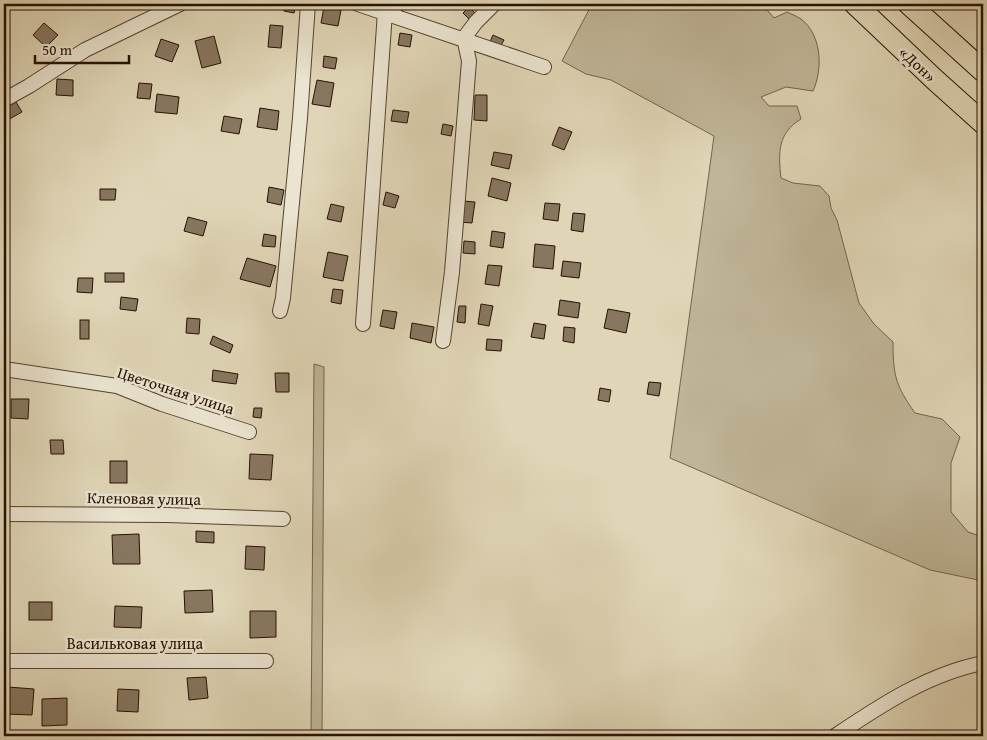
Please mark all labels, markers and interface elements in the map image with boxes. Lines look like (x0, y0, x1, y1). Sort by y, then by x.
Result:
scale bar (35, 32, 129, 64)
text: 50 m (42, 39, 73, 60)
street label: «Дон» (894, 40, 942, 88)
street label: Цветочная улица (114, 360, 238, 420)
street label: Кленовая улица (87, 485, 201, 511)
street label: Васильковая улица (67, 631, 204, 655)

